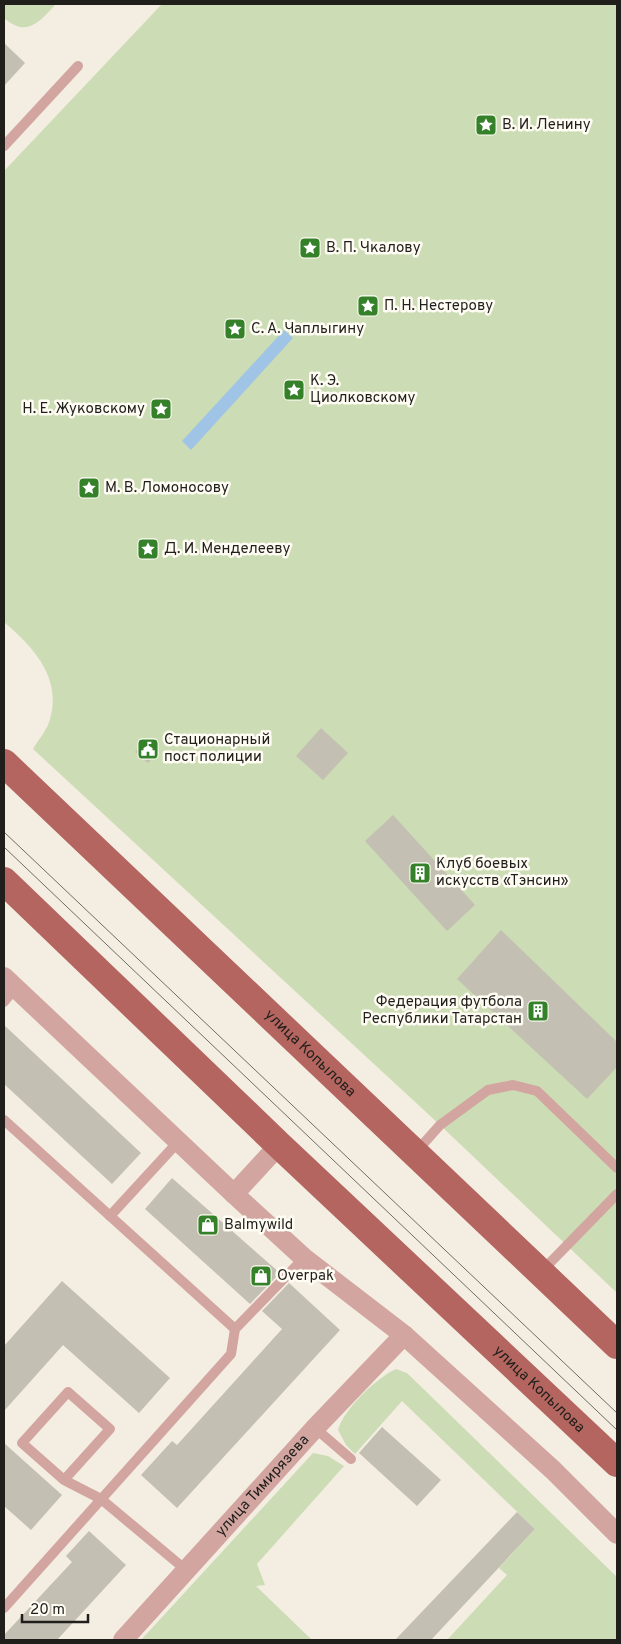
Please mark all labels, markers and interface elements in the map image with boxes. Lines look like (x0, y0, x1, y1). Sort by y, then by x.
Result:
place icon: В. И. Ленину (474, 113, 498, 137)
place label: В. И. Ленину (502, 116, 591, 135)
place icon: В. П. Чкалову (298, 236, 322, 260)
place label: В. П. Чкалову (326, 239, 421, 258)
place icon: П. Н. Нестерову (356, 294, 380, 318)
place label: П. Н. Нестерову (384, 297, 493, 316)
place icon: С. А. Чаплыгину (223, 317, 247, 341)
place label: С. А. Чаплыгину (251, 320, 364, 339)
place label: К. Э. Циолковскому (310, 372, 415, 408)
place icon: К. Э. Циолковскому (282, 378, 306, 402)
place icon: Н. Е. Жуковскому (149, 397, 173, 421)
place label: Н. Е. Жуковскому (22, 400, 145, 419)
place icon: М. В. Ломоносову (77, 476, 101, 500)
place label: М. В. Ломоносову (105, 479, 229, 498)
place icon: Д. И. Менделееву (136, 537, 160, 561)
place label: Д. И. Менделееву (164, 540, 290, 559)
place label: Стационарный пост полиции (164, 731, 270, 767)
public building icon: Стационарный пост полиции (136, 737, 160, 761)
place label: Клуб боевых искусств «Тэнсин» (436, 855, 569, 891)
building icon: Клуб боевых искусств «Тэнсин» (408, 861, 432, 885)
place label: Федерация футбола Республики Татарстан (362, 993, 522, 1029)
building icon: Федерация футбола Республики Татарстан (526, 999, 550, 1023)
street label: улица Копылова (260, 1006, 360, 1102)
shop icon: Balmywild (196, 1213, 220, 1237)
place label: Balmywild (224, 1216, 293, 1235)
shop icon: Overpak (249, 1264, 273, 1288)
place label: Overpak (277, 1267, 334, 1286)
street label: улица Копылова (489, 1342, 589, 1437)
street label: улица Тимирязева (212, 1431, 314, 1541)
scale bar (22, 1592, 89, 1624)
text: 20 m (30, 1601, 65, 1620)

